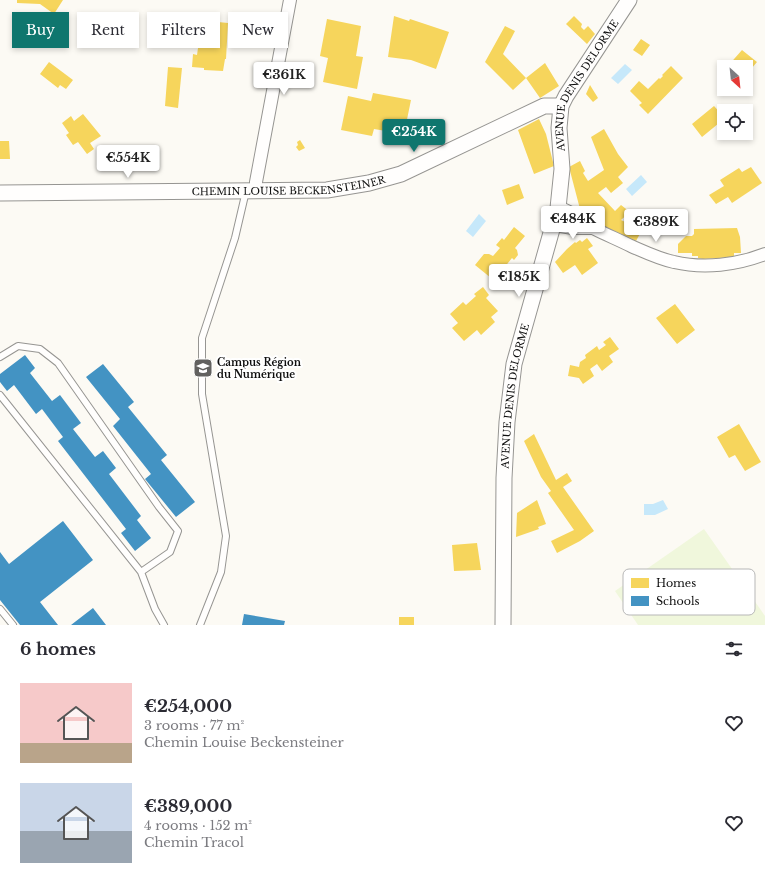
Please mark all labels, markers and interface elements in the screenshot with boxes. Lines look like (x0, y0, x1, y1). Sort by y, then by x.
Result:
chip: Buy (12, 12, 69, 48)
chip: Rent (77, 12, 139, 48)
chip: Filters (147, 12, 220, 48)
chip: New (228, 12, 288, 48)
street label: AVENUE DENIS DELORME (553, 17, 621, 153)
north arrow (717, 60, 753, 96)
map controls (717, 60, 753, 140)
pin: €361K (256, 62, 312, 96)
text: €361K (262, 66, 306, 83)
button: locate (717, 104, 753, 140)
pin: €254K (386, 119, 442, 153)
text: €254K (391, 123, 437, 140)
pin: €554K (100, 145, 156, 179)
text: €554K (106, 149, 150, 166)
street label: CHEMIN LOUISE BECKENSTEINER (192, 172, 388, 198)
pin: €484K (545, 206, 601, 240)
pin: €389K (628, 209, 684, 243)
text: €484K (550, 210, 596, 227)
text: €389K (633, 213, 679, 230)
pin: €185K (491, 264, 547, 298)
text: €185K (498, 268, 540, 285)
street label: AVENUE DENIS DELORME (498, 322, 532, 470)
place label: Campus Région du Numérique (217, 356, 302, 381)
school or university icon: Campus Région du Numérique (192, 357, 214, 379)
legend (623, 569, 755, 615)
text: Homes (656, 576, 696, 590)
text: Schools (656, 594, 700, 608)
icon: filters (723, 638, 745, 660)
text: 6 homes (20, 639, 96, 660)
text: €254,000 (144, 696, 232, 717)
icon: home (52, 699, 100, 747)
icon: heart (723, 712, 745, 734)
text: 3 rooms · 77 m² (144, 717, 244, 734)
text: Chemin Louise Beckensteiner (144, 734, 344, 751)
text: €389,000 (144, 796, 232, 817)
icon: home (52, 799, 100, 847)
icon: heart (723, 812, 745, 834)
text: 4 rooms · 152 m² (144, 817, 252, 834)
text: Chemin Tracol (144, 834, 244, 851)

